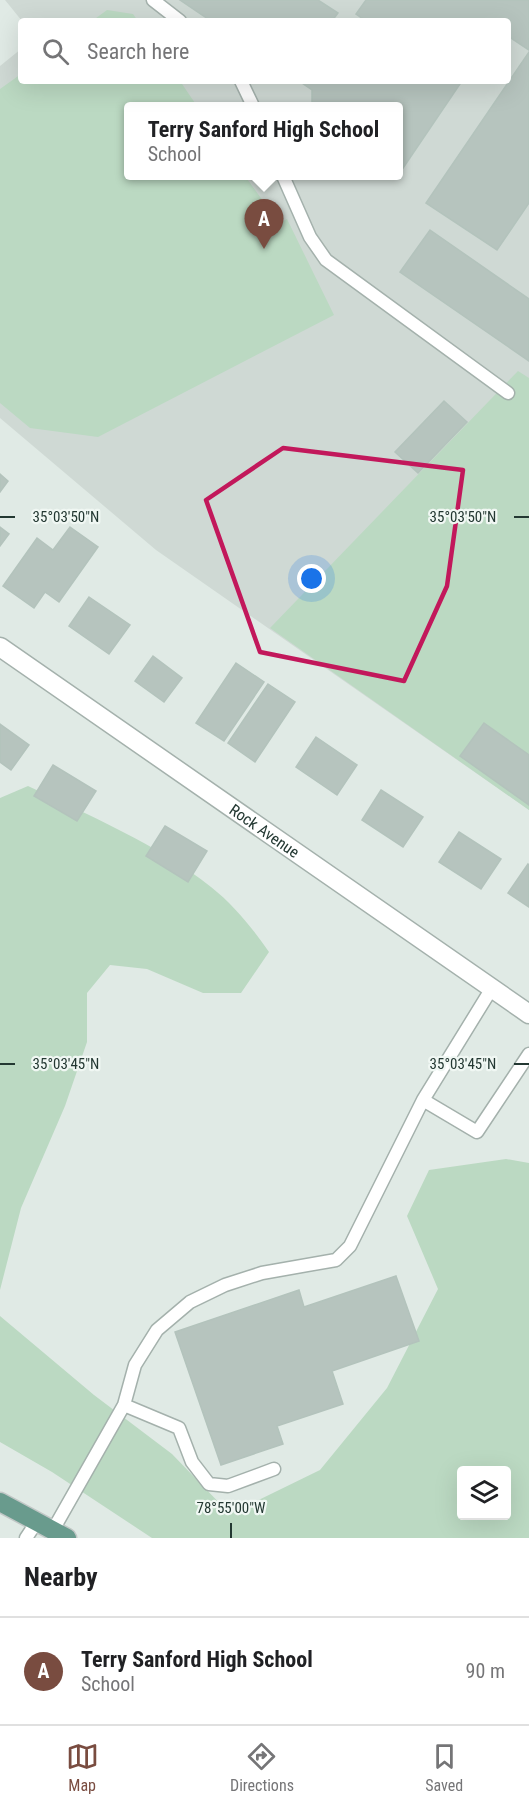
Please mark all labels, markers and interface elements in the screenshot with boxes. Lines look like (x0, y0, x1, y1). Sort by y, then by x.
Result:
search box (18, 18, 511, 84)
icon: search (39, 35, 72, 68)
text: Search here (87, 39, 189, 64)
popup (124, 102, 403, 180)
text: Terry Sanford High School (148, 117, 379, 142)
text: School (148, 142, 202, 166)
pin: A (244, 200, 284, 249)
text: 35°03'50"N (33, 508, 99, 526)
text: 35°03'50"N (430, 508, 496, 526)
your location (297, 564, 326, 593)
street label: Rock Avenue (226, 800, 303, 862)
text: 35°03'45"N (33, 1055, 99, 1073)
text: 35°03'45"N (430, 1055, 496, 1073)
map controls (457, 1466, 511, 1520)
button: layers (457, 1466, 511, 1520)
text: 78°55'00"W (197, 1499, 266, 1517)
text: Nearby (24, 1562, 98, 1592)
text: Terry Sanford High School (81, 1647, 313, 1672)
text: A (38, 1659, 49, 1683)
text: 90 m (466, 1659, 505, 1683)
text: School (81, 1672, 135, 1696)
tab: Map (66, 1740, 99, 1795)
tab: Directions (230, 1740, 294, 1795)
tab: Saved (425, 1740, 463, 1795)

